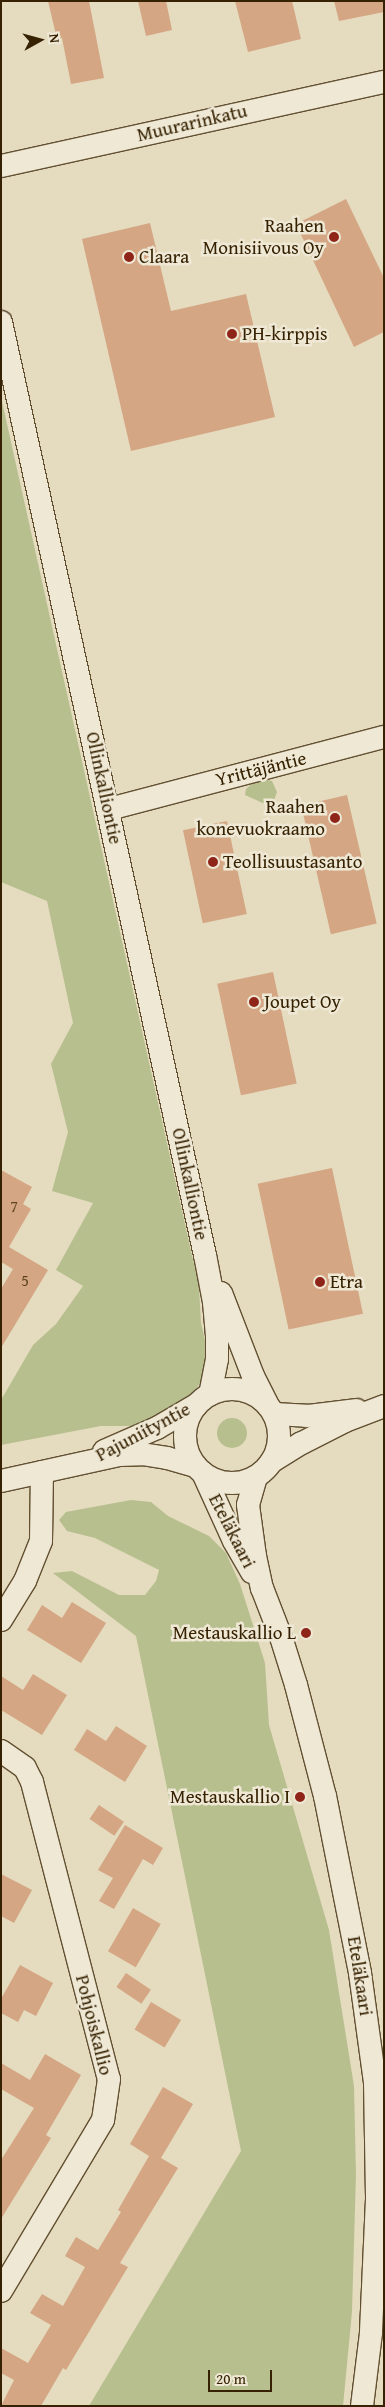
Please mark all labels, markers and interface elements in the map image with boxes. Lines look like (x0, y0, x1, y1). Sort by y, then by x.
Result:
north arrow (15, 15, 65, 65)
text: N (44, 32, 65, 44)
street label: Muurarinkatu (135, 99, 249, 147)
place label: Raahen Monisiivous Oy (203, 215, 324, 259)
marker: Raahen Monisiivous Oy (328, 231, 340, 243)
place label: Claara (139, 246, 189, 268)
marker: Claara (123, 251, 135, 263)
place label: PH-kirppis (242, 323, 328, 345)
marker: PH-kirppis (226, 328, 238, 340)
street label: Ollinkalliontie (81, 730, 127, 846)
street label: Yrittäjäntie (213, 747, 309, 791)
place label: Raahen konevuokraamo (197, 796, 325, 840)
marker: Raahen konevuokraamo (329, 812, 341, 824)
place label: Teollisuustasanto (223, 851, 362, 873)
marker: Teollisuustasanto (207, 856, 219, 868)
place label: Joupet Oy (264, 991, 341, 1013)
marker: Joupet Oy (248, 996, 260, 1008)
street label: Ollinkalliontie (167, 1126, 213, 1242)
house number: 7 (10, 1196, 18, 1216)
house number: 5 (21, 1270, 29, 1290)
place label: Etra (330, 1271, 363, 1293)
marker: Etra (314, 1276, 326, 1288)
street label: Pajuniityntie (92, 1398, 194, 1466)
street label: Eteläkaari (204, 1490, 260, 1572)
place label: Mestauskallio L (173, 1622, 296, 1644)
marker: Mestauskallio L (300, 1627, 312, 1639)
place label: Mestauskallio I (170, 1786, 290, 1808)
marker: Mestauskallio I (294, 1791, 306, 1803)
street label: Eteläkaari (342, 1935, 378, 2017)
street label: Pohjoiskallio (71, 1972, 117, 2078)
scale bar (210, 2360, 274, 2392)
text: 20 m (216, 2368, 246, 2389)

